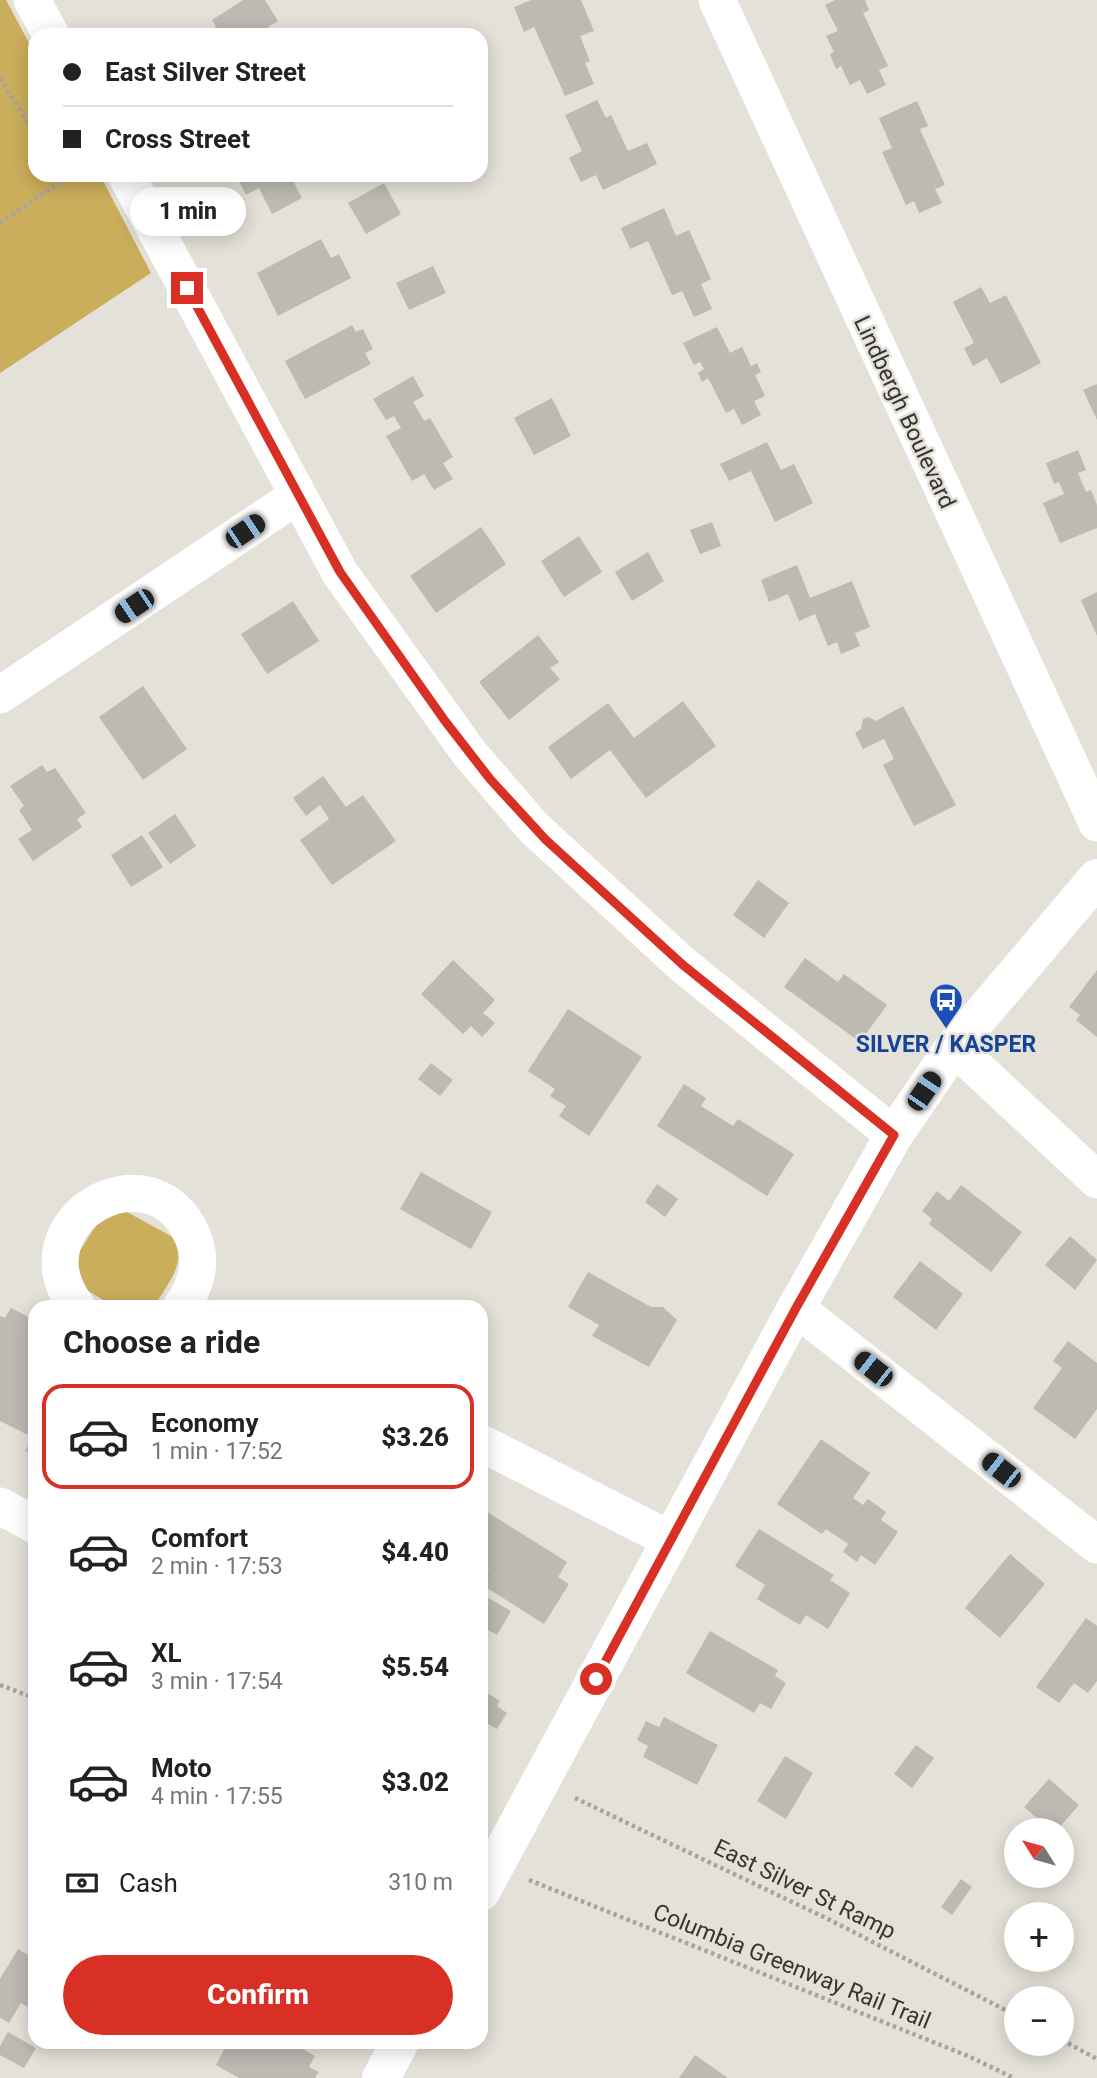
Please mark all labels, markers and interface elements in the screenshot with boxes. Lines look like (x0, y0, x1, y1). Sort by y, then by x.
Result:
text: East Silver Street (105, 57, 306, 87)
text: Cross Street (105, 124, 250, 154)
callout: 1 min (129, 187, 245, 236)
text: 1 min (159, 198, 217, 225)
route end (171, 272, 203, 304)
street label: Lindbergh Boulevard (848, 312, 961, 513)
car (222, 511, 269, 551)
car (111, 586, 158, 626)
bus stop icon: SILVER / KASPER (927, 981, 965, 1030)
place label: SILVER / KASPER (856, 1031, 1037, 1058)
car (904, 1068, 945, 1114)
text: Choose a ride (63, 1323, 260, 1361)
car (850, 1348, 897, 1390)
icon: car (67, 1405, 130, 1468)
text: Economy (151, 1408, 258, 1438)
text: $3.26 (381, 1422, 449, 1452)
text: 1 min · 17:52 (151, 1438, 283, 1465)
car (978, 1449, 1025, 1491)
icon: car (67, 1520, 130, 1583)
text: Comfort (151, 1523, 248, 1553)
text: $4.40 (381, 1537, 449, 1567)
text: 2 min · 17:53 (151, 1553, 283, 1580)
icon: car (67, 1635, 130, 1698)
text: XL (151, 1638, 182, 1668)
text: $5.54 (381, 1652, 449, 1682)
route start (580, 1663, 612, 1695)
text: 3 min · 17:54 (151, 1668, 283, 1695)
icon: car (67, 1750, 130, 1813)
text: Moto (151, 1753, 212, 1783)
text: $3.02 (381, 1767, 449, 1797)
text: 4 min · 17:55 (151, 1783, 283, 1810)
north arrow (1004, 1818, 1074, 1888)
map controls (1004, 1818, 1074, 2056)
street label: East Silver St Ramp (709, 1834, 900, 1945)
icon: cash (63, 1864, 101, 1902)
text: Cash (119, 1868, 178, 1898)
text: 310 m (388, 1869, 453, 1896)
street label: Columbia Greenway Rail Trail (649, 1898, 934, 2035)
button: + (1004, 1902, 1074, 1972)
button: Confirm (63, 1955, 453, 2035)
button: − (1004, 1986, 1074, 2056)

